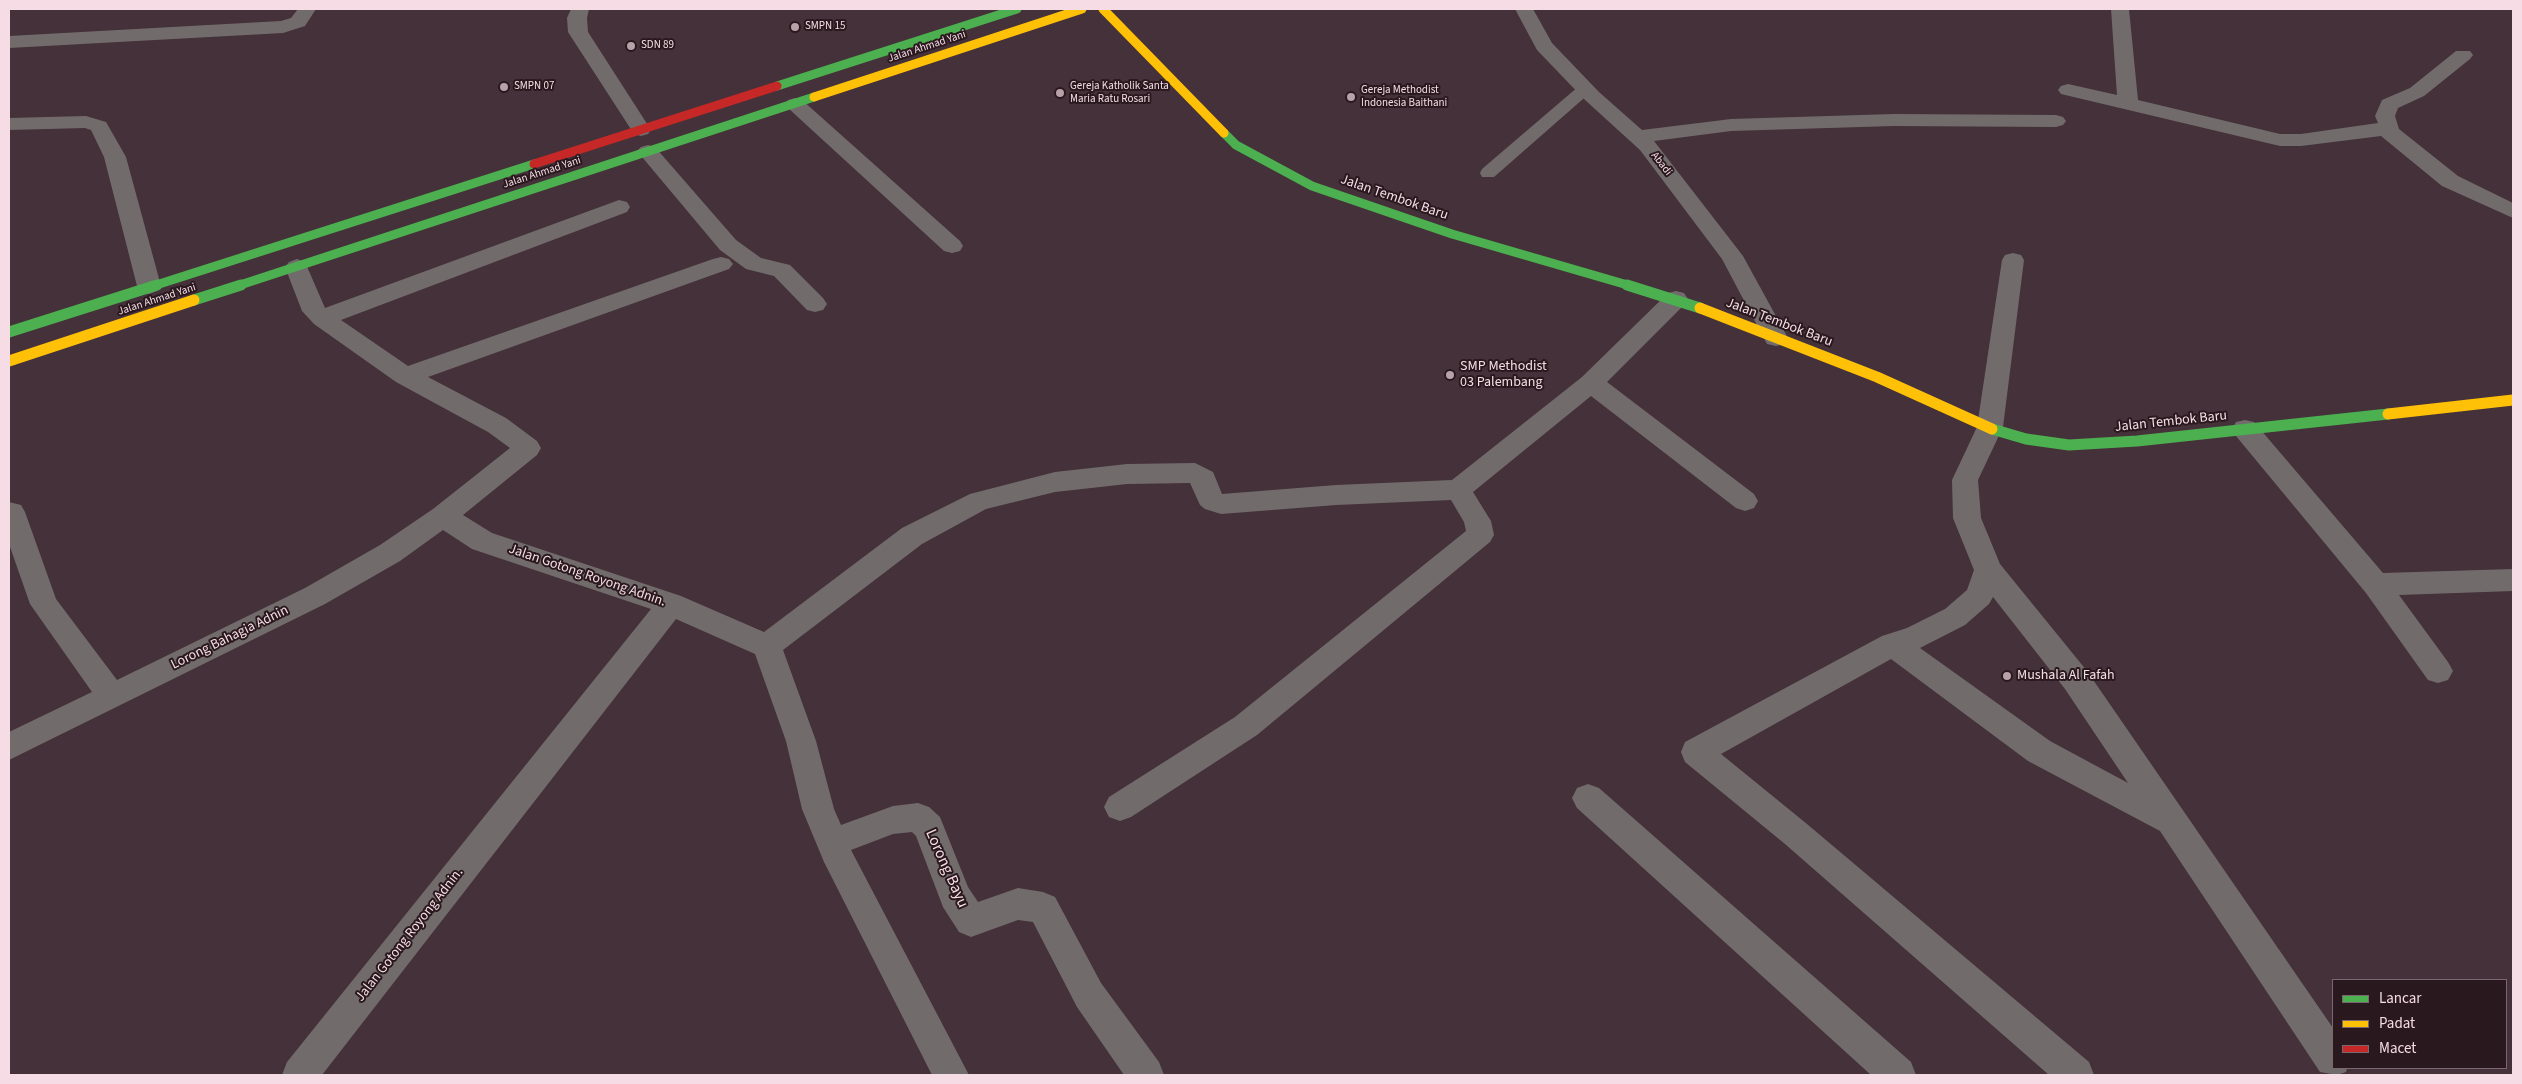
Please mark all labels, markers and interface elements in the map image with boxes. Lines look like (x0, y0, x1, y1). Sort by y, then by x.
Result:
place label: SMPN 15 (805, 20, 845, 34)
marker: SMPN 15 (789, 21, 801, 33)
street label: Jalan Ahmad Yani (886, 28, 968, 66)
place label: SDN 89 (641, 39, 674, 53)
marker: SDN 89 (625, 40, 637, 52)
place label: SMPN 07 (514, 80, 554, 94)
place label: Gereja Katholik Santa Maria Ratu Rosari (1070, 80, 1169, 106)
marker: SMPN 07 (498, 81, 510, 93)
place label: Gereja Methodist Indonesia Baithani (1361, 84, 1447, 110)
marker: Gereja Katholik Santa Maria Ratu Rosari (1054, 87, 1066, 99)
marker: Gereja Methodist Indonesia Baithani (1345, 91, 1357, 103)
street label: Abadi (1648, 150, 1674, 178)
street label: Jalan Ahmad Yani (501, 154, 583, 192)
street label: Jalan Tembok Baru (1338, 172, 1450, 224)
street label: Jalan Ahmad Yani (116, 281, 198, 319)
street label: Jalan Tembok Baru (1723, 295, 1835, 351)
place label: SMP Methodist 03 Palembang (1460, 359, 1547, 392)
marker: SMP Methodist 03 Palembang (1444, 369, 1456, 381)
street label: Jalan Tembok Baru (2114, 408, 2228, 436)
street label: Jalan Gotong Royong Adnin. (506, 541, 668, 611)
street label: Lorong Bahagia Adnin (169, 602, 291, 674)
place label: Mushala Al Fafah (2017, 668, 2115, 684)
marker: Mushala Al Fafah (2001, 670, 2013, 682)
street label: Lorong Bayu (920, 827, 972, 911)
street label: Jalan Gotong Royong Adnin. (353, 865, 467, 1005)
legend (2332, 979, 2507, 1069)
text: Lancar (2379, 988, 2422, 1009)
text: Padat (2379, 1013, 2415, 1034)
text: Macet (2379, 1038, 2416, 1059)

